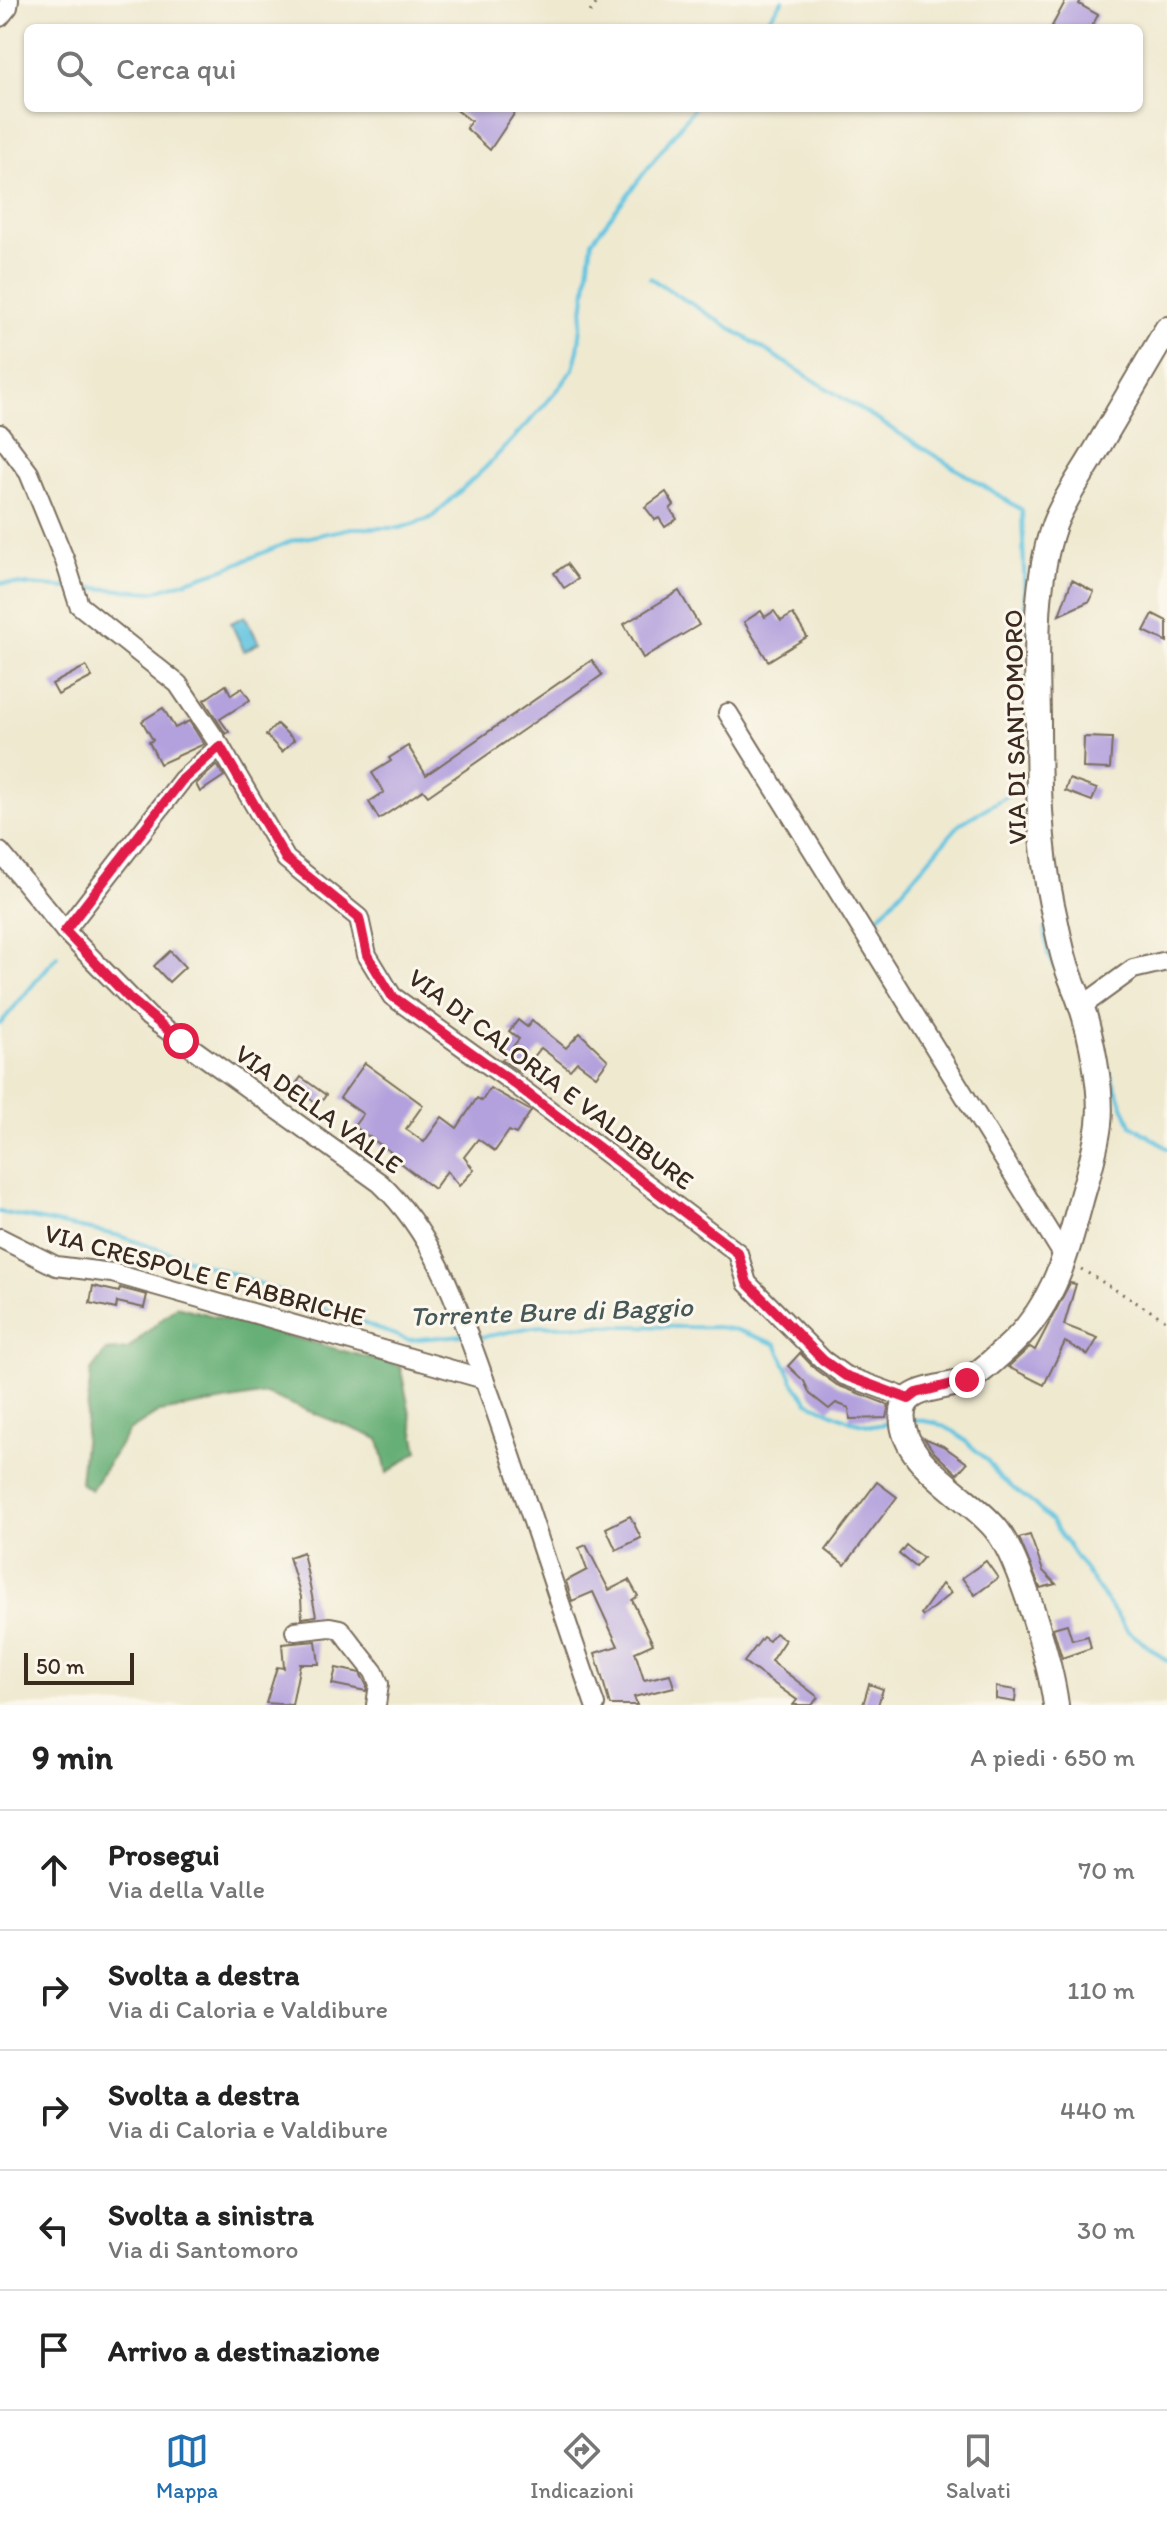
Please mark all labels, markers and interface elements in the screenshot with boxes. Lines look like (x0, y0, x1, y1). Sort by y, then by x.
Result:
search box (24, 24, 1143, 112)
icon: search (52, 46, 96, 90)
text: Cerca qui (116, 50, 236, 87)
street label: VIA DI SANTOMORO (997, 609, 1033, 845)
street label: VIA DI CALORIA E VALDIBURE (402, 961, 700, 1197)
route start (163, 1023, 199, 1059)
street label: VIA DELLA VALLE (229, 1037, 409, 1181)
street label: VIA CRESPOLE E FABBRICHE (41, 1217, 369, 1333)
water label: Torrente Bure di Baggio (409, 1289, 694, 1333)
route end (949, 1362, 985, 1398)
scale bar (24, 1649, 134, 1685)
text: 50 m (36, 1653, 85, 1680)
text: 9 min (32, 1737, 113, 1778)
text: A piedi · 650 m (970, 1741, 1135, 1773)
text: Prosegui (108, 1836, 220, 1873)
icon: ahead (32, 1848, 76, 1892)
text: 70 m (1078, 1854, 1135, 1886)
text: Via della Valle (108, 1873, 265, 1905)
text: Svolta a destra (108, 1956, 299, 1993)
icon: right (32, 1968, 76, 2012)
text: 110 m (1067, 1974, 1135, 2006)
text: Via di Caloria e Valdibure (108, 1993, 388, 2025)
text: Svolta a destra (108, 2076, 299, 2113)
icon: right (32, 2088, 76, 2132)
text: 440 m (1060, 2094, 1135, 2126)
text: Via di Caloria e Valdibure (108, 2113, 388, 2145)
text: Svolta a sinistra (108, 2196, 314, 2233)
icon: left (32, 2208, 76, 2252)
text: 30 m (1077, 2214, 1135, 2246)
text: Via di Santomoro (108, 2233, 299, 2265)
icon: arrive (32, 2328, 76, 2372)
text: Arrivo a destinazione (108, 2332, 380, 2369)
tab: Mappa (156, 2429, 218, 2504)
tab: Indicazioni (530, 2429, 634, 2504)
tab: Salvati (946, 2429, 1011, 2504)

